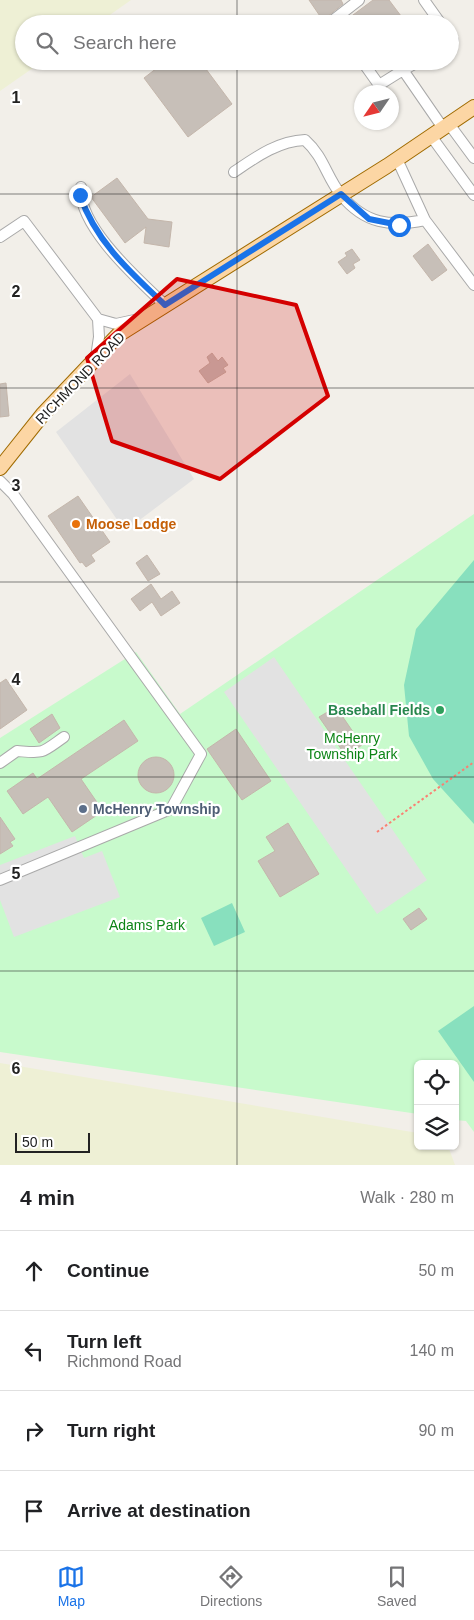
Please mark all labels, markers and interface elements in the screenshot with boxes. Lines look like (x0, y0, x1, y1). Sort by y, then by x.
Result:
search box (15, 15, 459, 70)
icon: search (33, 29, 61, 57)
text: Search here (73, 32, 177, 53)
north arrow (354, 85, 399, 130)
text: 1 (12, 89, 21, 106)
route end (69, 184, 92, 207)
route start (388, 214, 411, 237)
text: 2 (12, 283, 21, 300)
street label: RICHMOND ROAD (32, 329, 128, 427)
text: 3 (12, 477, 21, 494)
place label: Moose Lodge (86, 516, 176, 532)
marker: Moose Lodge (70, 518, 82, 530)
text: 4 (12, 671, 21, 688)
place label: Baseball Fields (328, 702, 430, 718)
marker: Baseball Fields (434, 704, 446, 716)
park label: McHenry Township Park (306, 730, 399, 762)
place label: McHenry Township (93, 801, 220, 817)
marker: McHenry Township (77, 803, 89, 815)
text: 5 (12, 865, 21, 882)
park label: Adams Park (109, 917, 186, 933)
text: 6 (12, 1060, 21, 1077)
map controls (414, 1060, 459, 1150)
button: locate (414, 1060, 459, 1105)
button: layers (414, 1105, 459, 1150)
scale bar (15, 1130, 90, 1153)
text: 50 m (22, 1134, 53, 1150)
text: 4 min (20, 1186, 75, 1209)
text: Walk · 280 m (360, 1189, 454, 1206)
icon: ahead (20, 1257, 48, 1285)
text: Continue (67, 1260, 149, 1281)
text: 50 m (418, 1262, 454, 1279)
text: Turn left (67, 1331, 142, 1352)
icon: left (20, 1337, 48, 1365)
text: 140 m (410, 1342, 454, 1359)
text: Richmond Road (67, 1353, 182, 1370)
icon: right (20, 1417, 48, 1445)
text: Turn right (67, 1420, 155, 1441)
text: 90 m (418, 1422, 454, 1439)
icon: arrive (20, 1497, 48, 1525)
text: Arrive at destination (67, 1500, 251, 1521)
tab: Map (57, 1563, 85, 1609)
tab: Directions (200, 1563, 262, 1609)
tab: Saved (377, 1563, 417, 1609)

